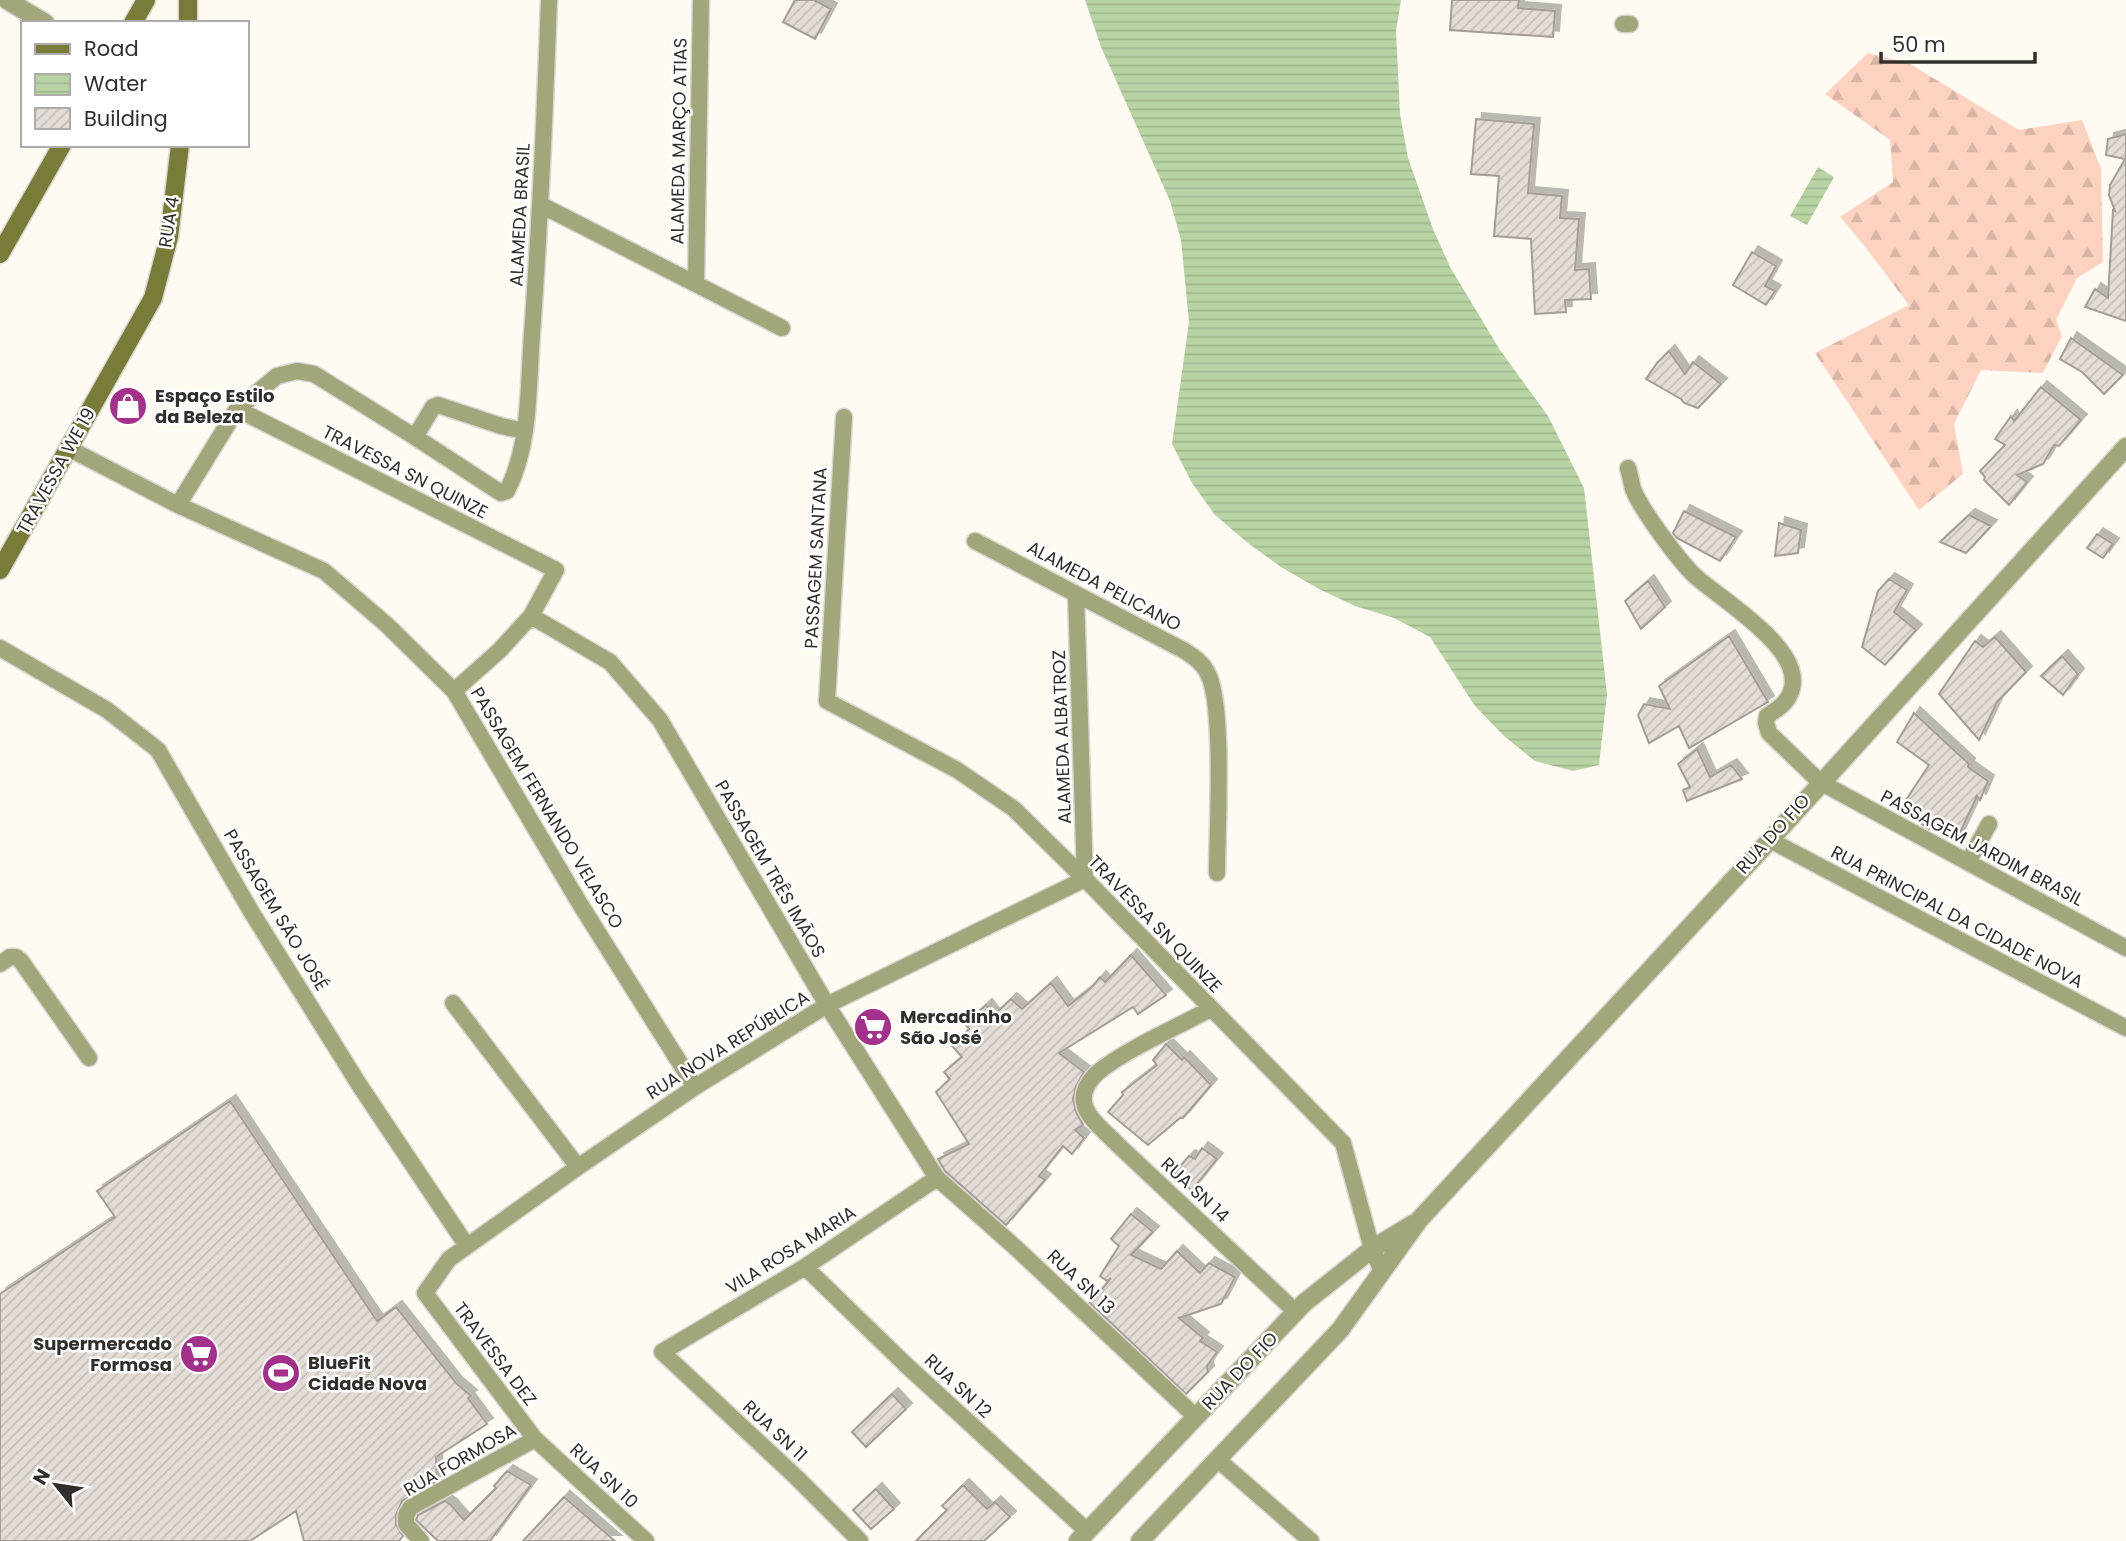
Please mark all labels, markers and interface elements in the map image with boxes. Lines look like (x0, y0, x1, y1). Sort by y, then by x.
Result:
legend (21, 21, 248, 147)
scale bar (1881, 21, 2035, 65)
text: 50 m (1892, 30, 1946, 59)
text: Road (84, 34, 139, 63)
street label: ALAMEDA MARÇO ATIAS (664, 37, 693, 245)
text: Water (84, 69, 147, 98)
text: Building (84, 104, 168, 133)
street label: ALAMEDA BRASIL (503, 143, 536, 287)
street label: RUA 4 (152, 195, 185, 249)
place label: Espaço Estilo da Beleza (155, 383, 275, 429)
shop icon: Espaço Estilo da Beleza (107, 385, 149, 427)
street label: TRAVESSA WE 19 (10, 403, 101, 538)
street label: TRAVESSA SN QUINZE (318, 419, 492, 524)
street label: PASSAGEM SANTANA (798, 467, 833, 649)
street label: ALAMEDA PELICANO (1023, 534, 1186, 637)
street label: ALAMEDA ALBATROZ (1046, 650, 1077, 824)
street label: PASSAGEM FERNANDO VELASCO (465, 682, 630, 933)
street label: PASSAGEM TRÊS IMÃOS (709, 775, 832, 962)
street label: PASSAGEM JARDIM BRASIL (1876, 783, 2088, 912)
street label: RUA DO FIO (1730, 788, 1815, 879)
street label: PASSAGEM SÃO JOSÉ (218, 824, 335, 995)
street label: RUA PRINCIPAL DA CIDADE NOVA (1827, 839, 2088, 994)
street label: TRAVESSA SN QUINZE (1083, 849, 1228, 998)
street label: RUA NOVA REPÚBLICA (641, 984, 814, 1105)
place label: Mercadinho São José (900, 1004, 1012, 1050)
supermarket icon: Mercadinho São José (852, 1006, 894, 1048)
street label: RUA SN 14 (1156, 1151, 1235, 1228)
street label: VILA ROSA MARIA (721, 1199, 861, 1300)
street label: RUA SN 13 (1042, 1244, 1121, 1320)
street label: TRAVESSA DEZ (448, 1297, 543, 1411)
street label: RUA DO FIO (1196, 1326, 1283, 1415)
place label: Supermercado Formosa (33, 1331, 172, 1377)
supermarket icon: Supermercado Formosa (178, 1333, 220, 1375)
street label: RUA SN 12 (919, 1348, 998, 1423)
place label: BlueFit Cidade Nova (308, 1350, 427, 1396)
sports icon: BlueFit Cidade Nova (260, 1352, 302, 1394)
street label: RUA SN 11 (738, 1394, 813, 1467)
street label: RUA FORMOSA (399, 1417, 521, 1502)
street label: RUA SN 10 (565, 1437, 644, 1514)
north arrow (21, 1450, 91, 1520)
text: N (26, 1464, 57, 1490)

